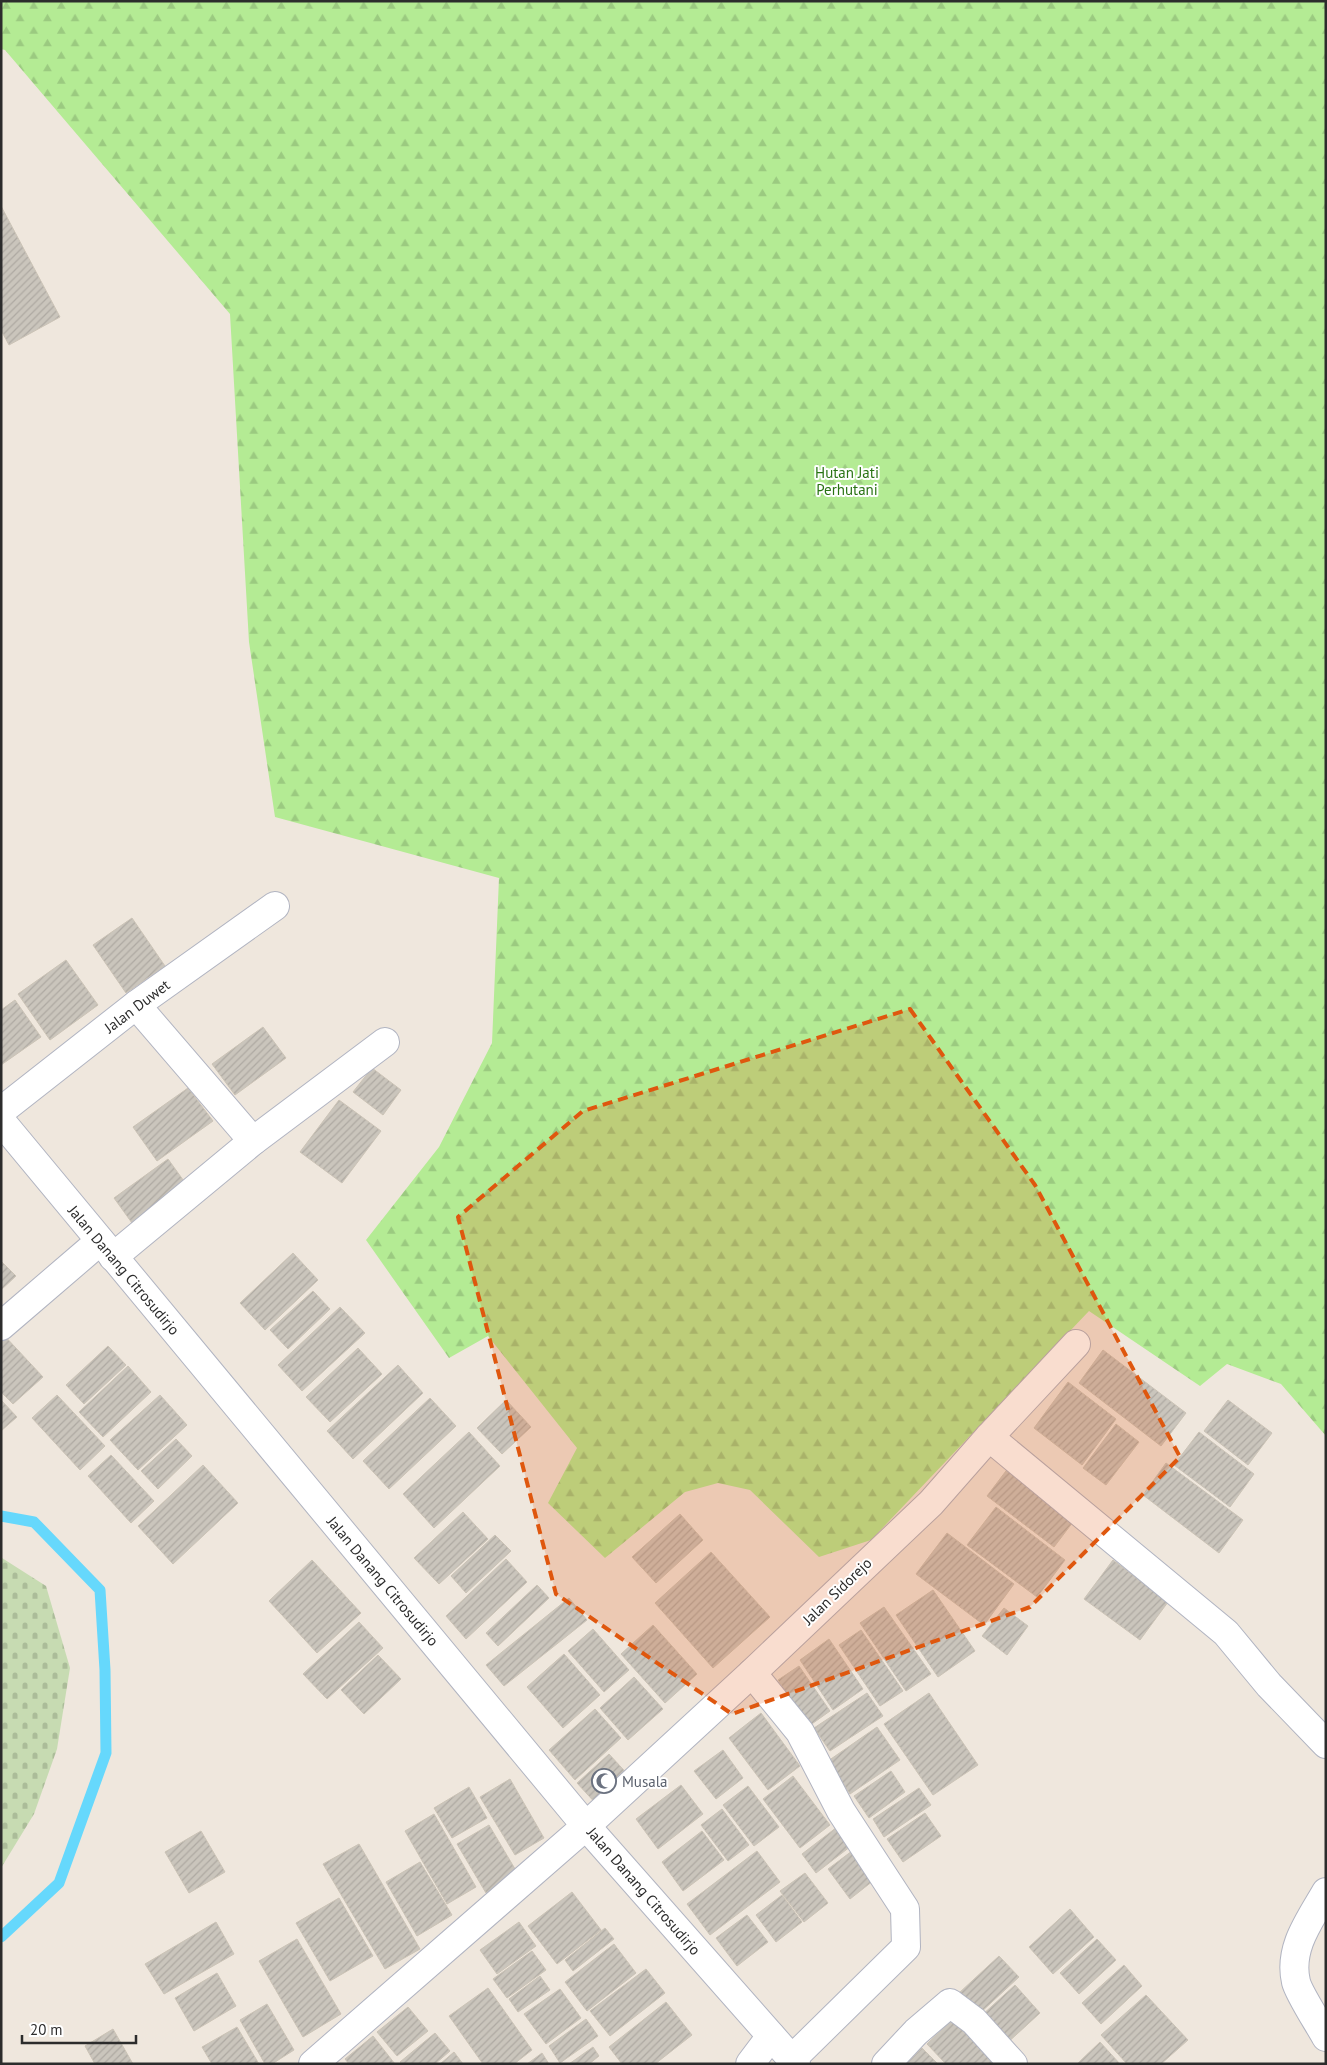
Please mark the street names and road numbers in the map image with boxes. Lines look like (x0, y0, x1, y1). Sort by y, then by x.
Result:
street label: Jalan Duwet (100, 975, 174, 1037)
street label: Jalan Danang Citrosudirjo (64, 1201, 184, 1339)
street label: Jalan Danang Citrosudirjo (323, 1512, 443, 1650)
street label: Jalan Sidorejo (798, 1553, 876, 1629)
street label: Jalan Danang Citrosudirjo (583, 1822, 705, 1959)

